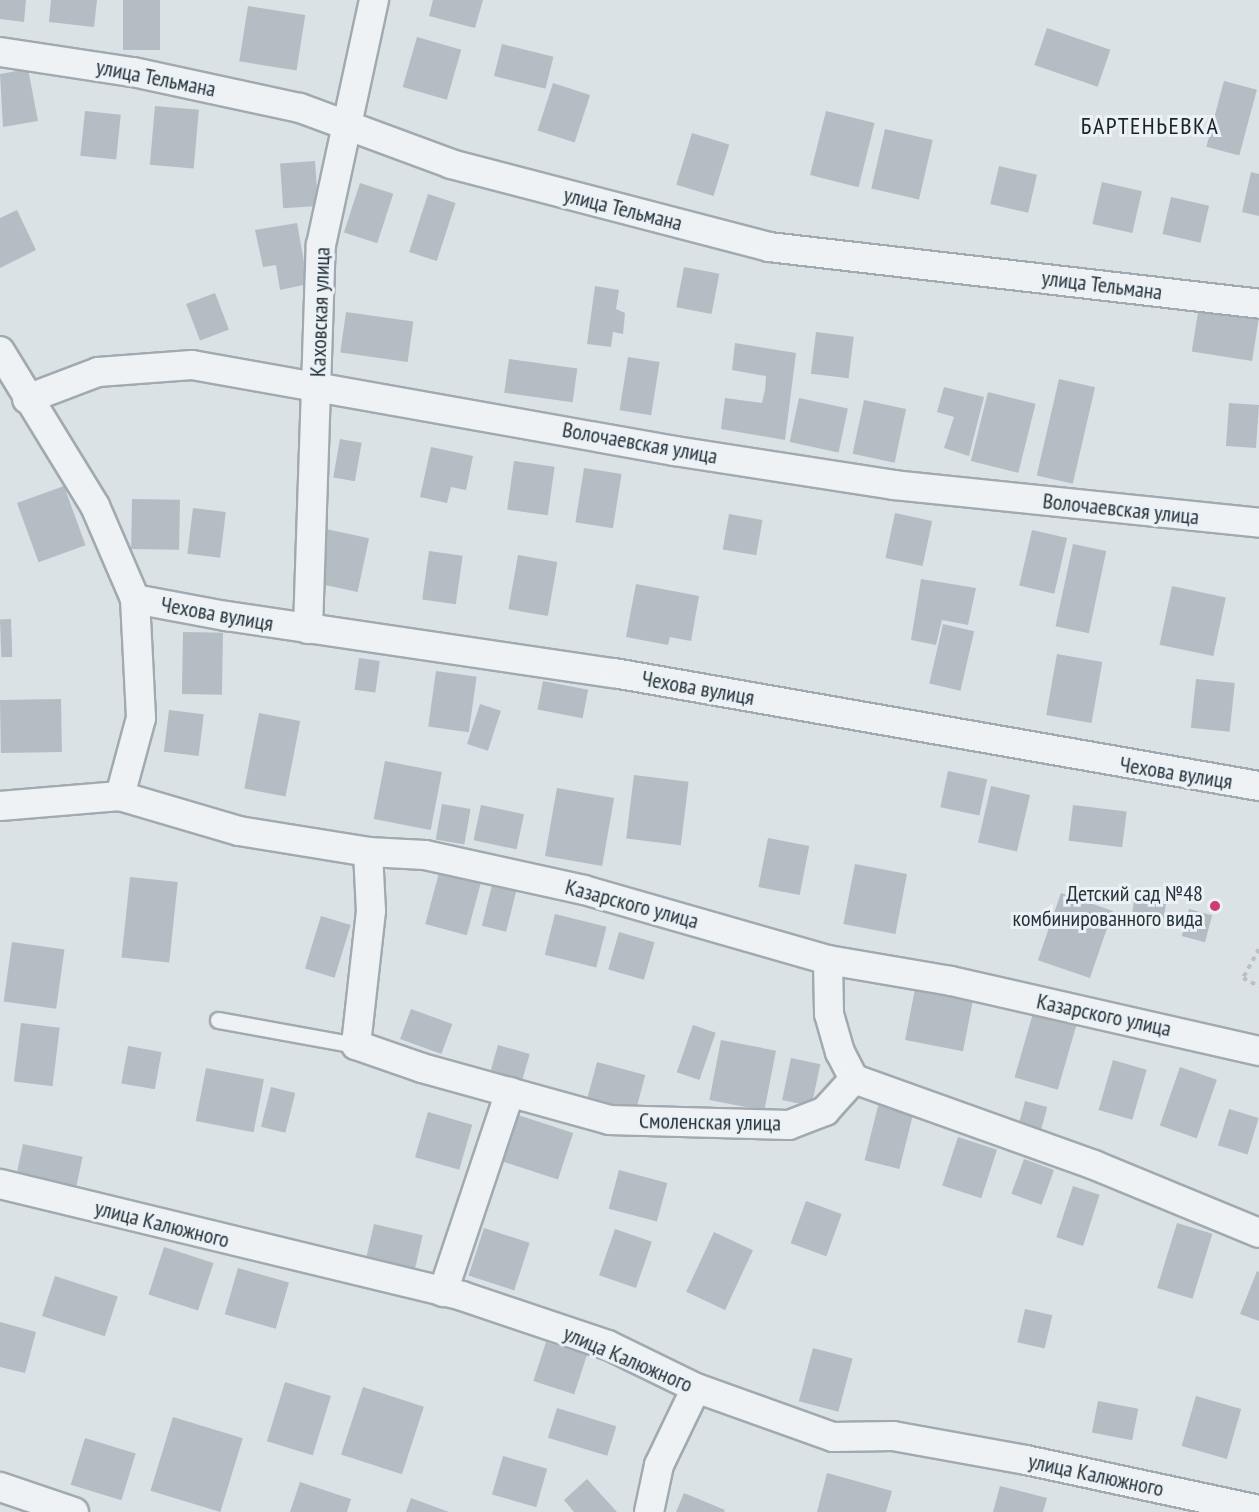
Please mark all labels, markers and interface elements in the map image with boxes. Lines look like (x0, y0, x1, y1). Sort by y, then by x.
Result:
street label: улица Тельмана (94, 53, 218, 103)
district label: БАРТЕНЬЕВКА (1081, 112, 1219, 140)
street label: улица Тельмана (561, 181, 685, 237)
street label: Каховская улица (305, 246, 335, 378)
street label: улица Тельмана (1040, 264, 1164, 306)
street label: Волочаевская улица (560, 416, 720, 470)
street label: Волочаевская улица (1041, 488, 1201, 530)
street label: Чехова вулиця (159, 591, 275, 637)
street label: Чехова вулиця (640, 665, 756, 711)
street label: Чехова вулиця (1118, 751, 1234, 795)
street label: Казарского улица (562, 874, 702, 934)
place label: Детский сад №48 комбинированного вида (1013, 880, 1203, 932)
marker: Детский сад №48 комбинированного вида (1208, 899, 1222, 913)
street label: Казарского улица (1034, 988, 1174, 1042)
street label: Смоленская улица (639, 1108, 781, 1136)
street label: улица Калюжного (92, 1195, 232, 1253)
street label: улица Калюжного (559, 1320, 697, 1398)
street label: улица Калюжного (1026, 1448, 1166, 1502)

